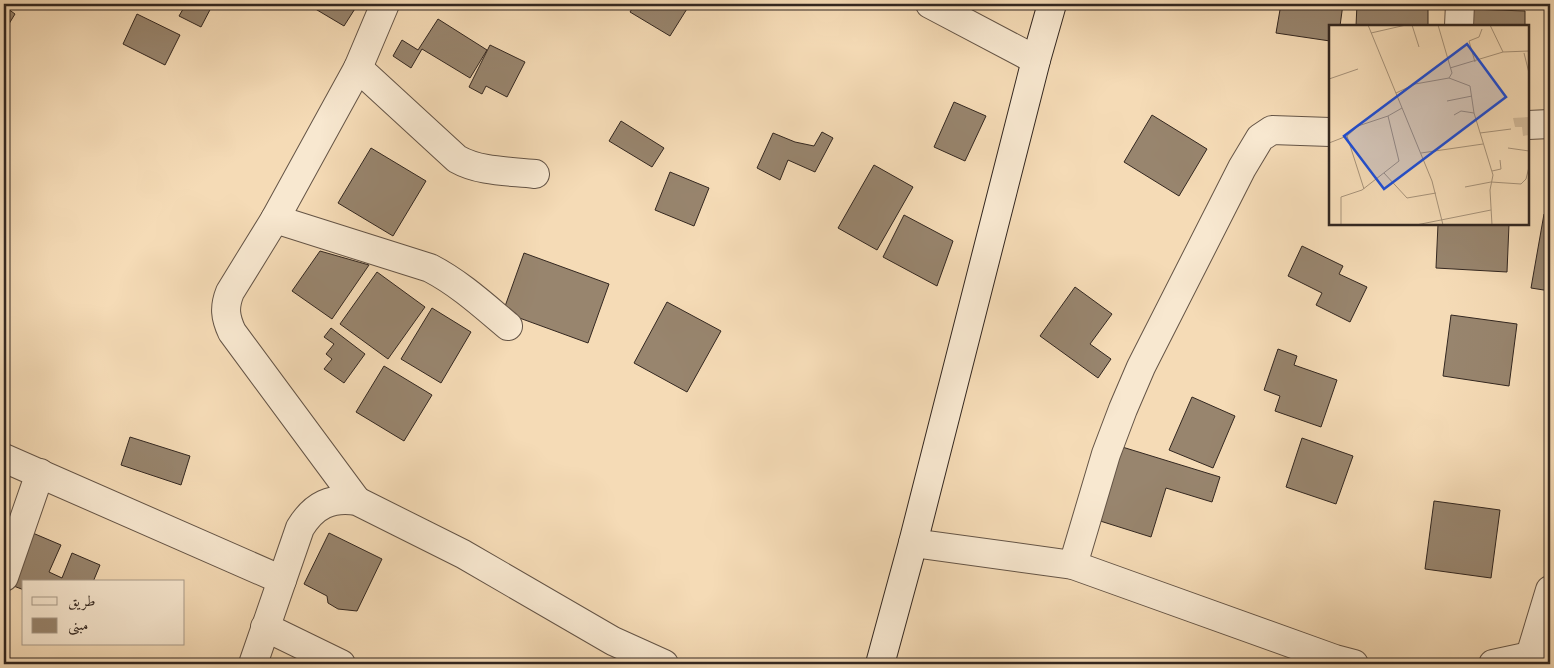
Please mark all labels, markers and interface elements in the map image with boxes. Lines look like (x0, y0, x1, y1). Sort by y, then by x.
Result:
inset map (1329, 25, 1529, 225)
legend (22, 580, 185, 646)
text: طريق (68, 592, 95, 611)
text: مبنى (68, 616, 88, 636)

